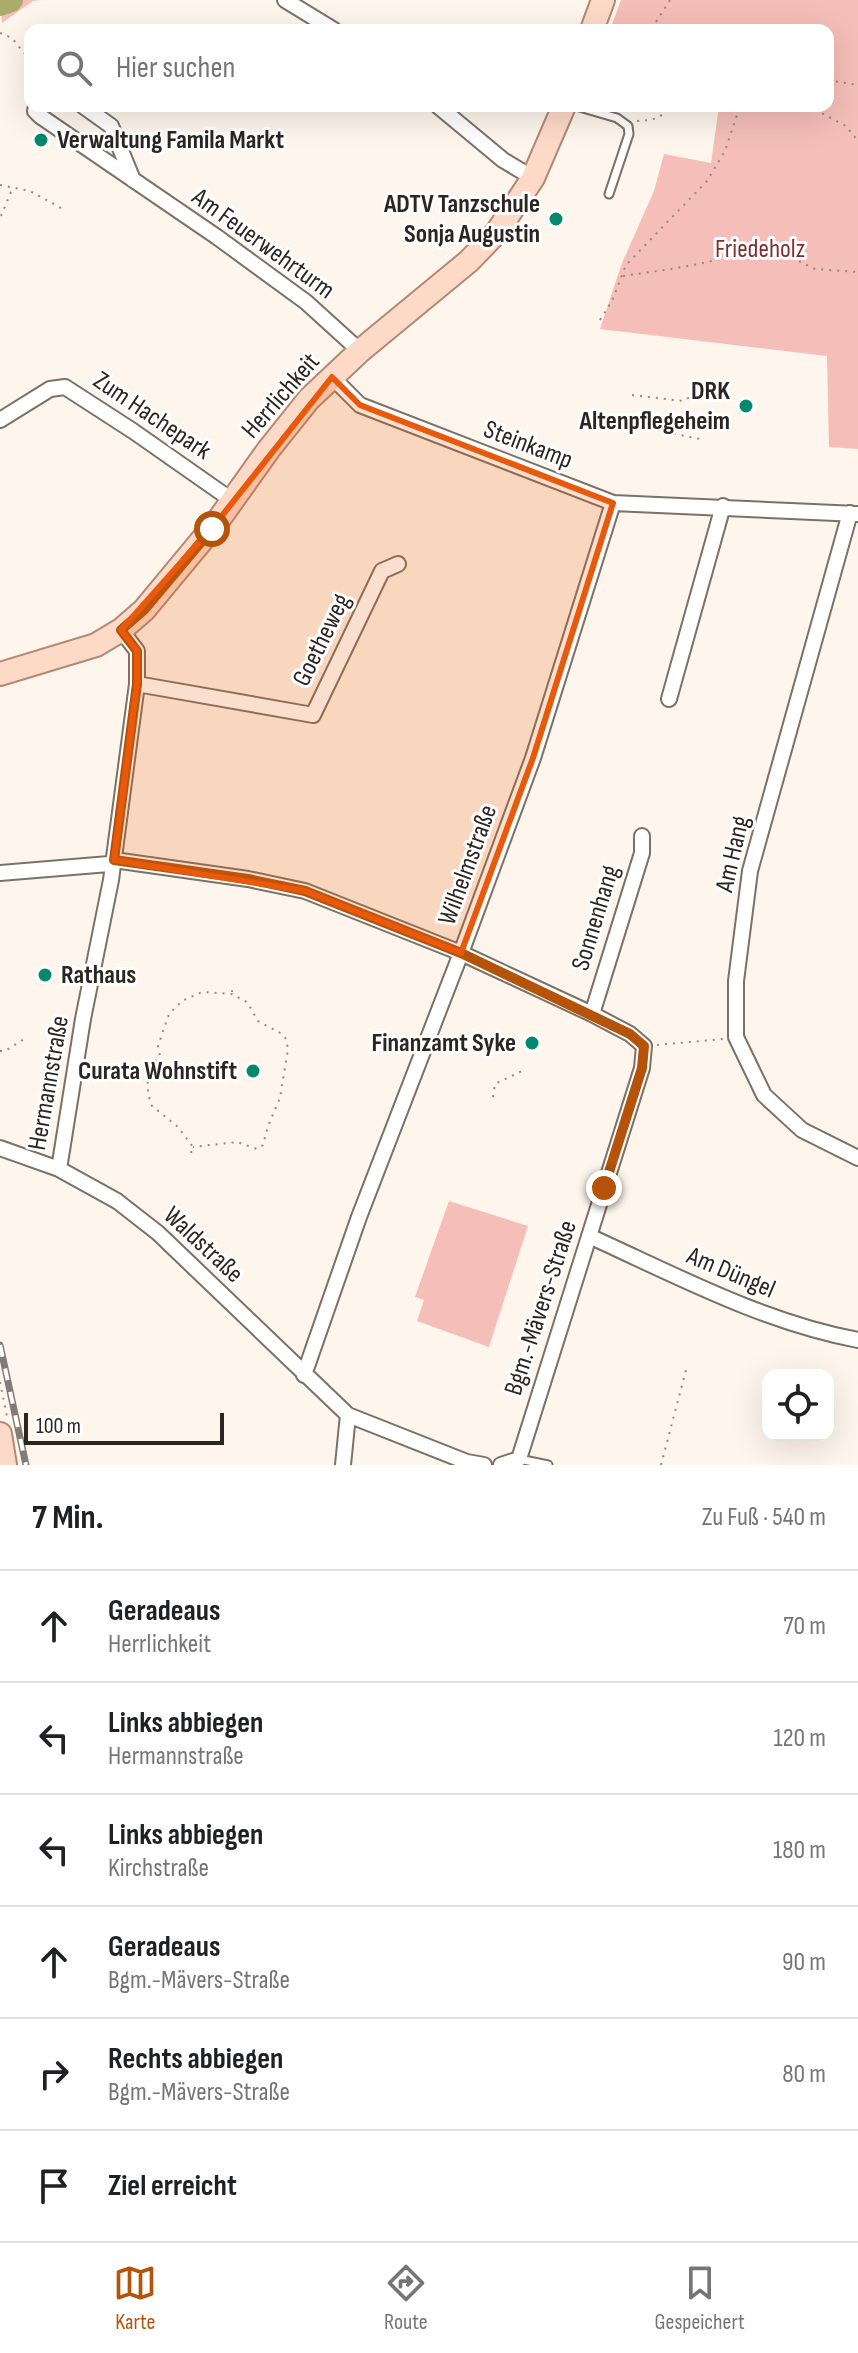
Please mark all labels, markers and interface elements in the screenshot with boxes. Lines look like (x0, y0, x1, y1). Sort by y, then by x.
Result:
search box (24, 24, 834, 112)
icon: search (52, 46, 96, 90)
text: Hier suchen (116, 50, 235, 86)
place label: Verwaltung Famila Markt (57, 125, 284, 156)
marker: Verwaltung Famila Markt (32, 131, 50, 149)
street label: Am Feuerwehrturm (185, 181, 340, 306)
place label: ADTV Tanzschule Sonja Augustin (383, 189, 540, 250)
marker: ADTV Tanzschule Sonja Augustin (547, 210, 565, 228)
park label: Friedeholz (715, 234, 805, 265)
street label: Herrlichkeit (235, 347, 327, 445)
street label: Zum Hachepark (87, 365, 217, 467)
place label: DRK Altenpflegeheim (578, 376, 730, 437)
marker: DRK Altenpflegeheim (737, 397, 755, 415)
street label: Steinkamp (479, 414, 577, 476)
route start (194, 511, 230, 547)
street label: Goetheweg (286, 589, 358, 691)
street label: Wilhelmstraße (432, 801, 504, 929)
street label: Am Hang (709, 813, 757, 896)
street label: Sonnenhang (565, 862, 627, 974)
place label: Rathaus (61, 960, 136, 991)
marker: Rathaus (36, 966, 54, 984)
street label: Hermannstraße (22, 1013, 76, 1153)
place label: Finanzamt Syke (371, 1028, 516, 1059)
marker: Finanzamt Syke (523, 1034, 541, 1052)
place label: Curata Wohnstift (78, 1056, 237, 1087)
marker: Curata Wohnstift (244, 1062, 262, 1080)
route end (586, 1170, 622, 1206)
street label: Waldstraße (157, 1200, 249, 1290)
street label: Bgm.-Mävers-Straße (498, 1217, 584, 1399)
street label: Am Düngel (681, 1240, 780, 1305)
map controls (762, 1369, 834, 1441)
button: locate (762, 1369, 834, 1441)
scale bar (24, 1409, 224, 1445)
text: 100 m (36, 1413, 81, 1440)
text: 7 Min. (32, 1497, 103, 1538)
text: Zu Fuß · 540 m (702, 1502, 826, 1533)
text: Geradeaus (108, 1593, 221, 1629)
icon: ahead (32, 1604, 76, 1648)
text: 70 m (783, 1611, 826, 1642)
text: Herrlichkeit (108, 1629, 211, 1660)
text: Links abbiegen (108, 1705, 263, 1741)
icon: left (32, 1716, 76, 1760)
text: 120 m (773, 1723, 826, 1754)
text: Hermannstraße (108, 1741, 244, 1772)
text: Links abbiegen (108, 1817, 263, 1853)
icon: left (32, 1828, 76, 1872)
text: 180 m (773, 1835, 826, 1866)
text: Kirchstraße (108, 1853, 209, 1884)
text: Geradeaus (108, 1929, 221, 1965)
icon: ahead (32, 1940, 76, 1984)
text: 90 m (782, 1947, 826, 1978)
text: Bgm.-Mävers-Straße (108, 1965, 290, 1996)
text: Rechts abbiegen (108, 2041, 283, 2077)
icon: right (32, 2052, 76, 2096)
text: 80 m (782, 2059, 826, 2090)
text: Bgm.-Mävers-Straße (108, 2077, 290, 2108)
icon: arrive (32, 2164, 76, 2208)
text: Ziel erreicht (108, 2168, 237, 2204)
tab: Karte (113, 2261, 157, 2336)
tab: Route (384, 2261, 428, 2336)
tab: Gespeichert (655, 2261, 745, 2336)

